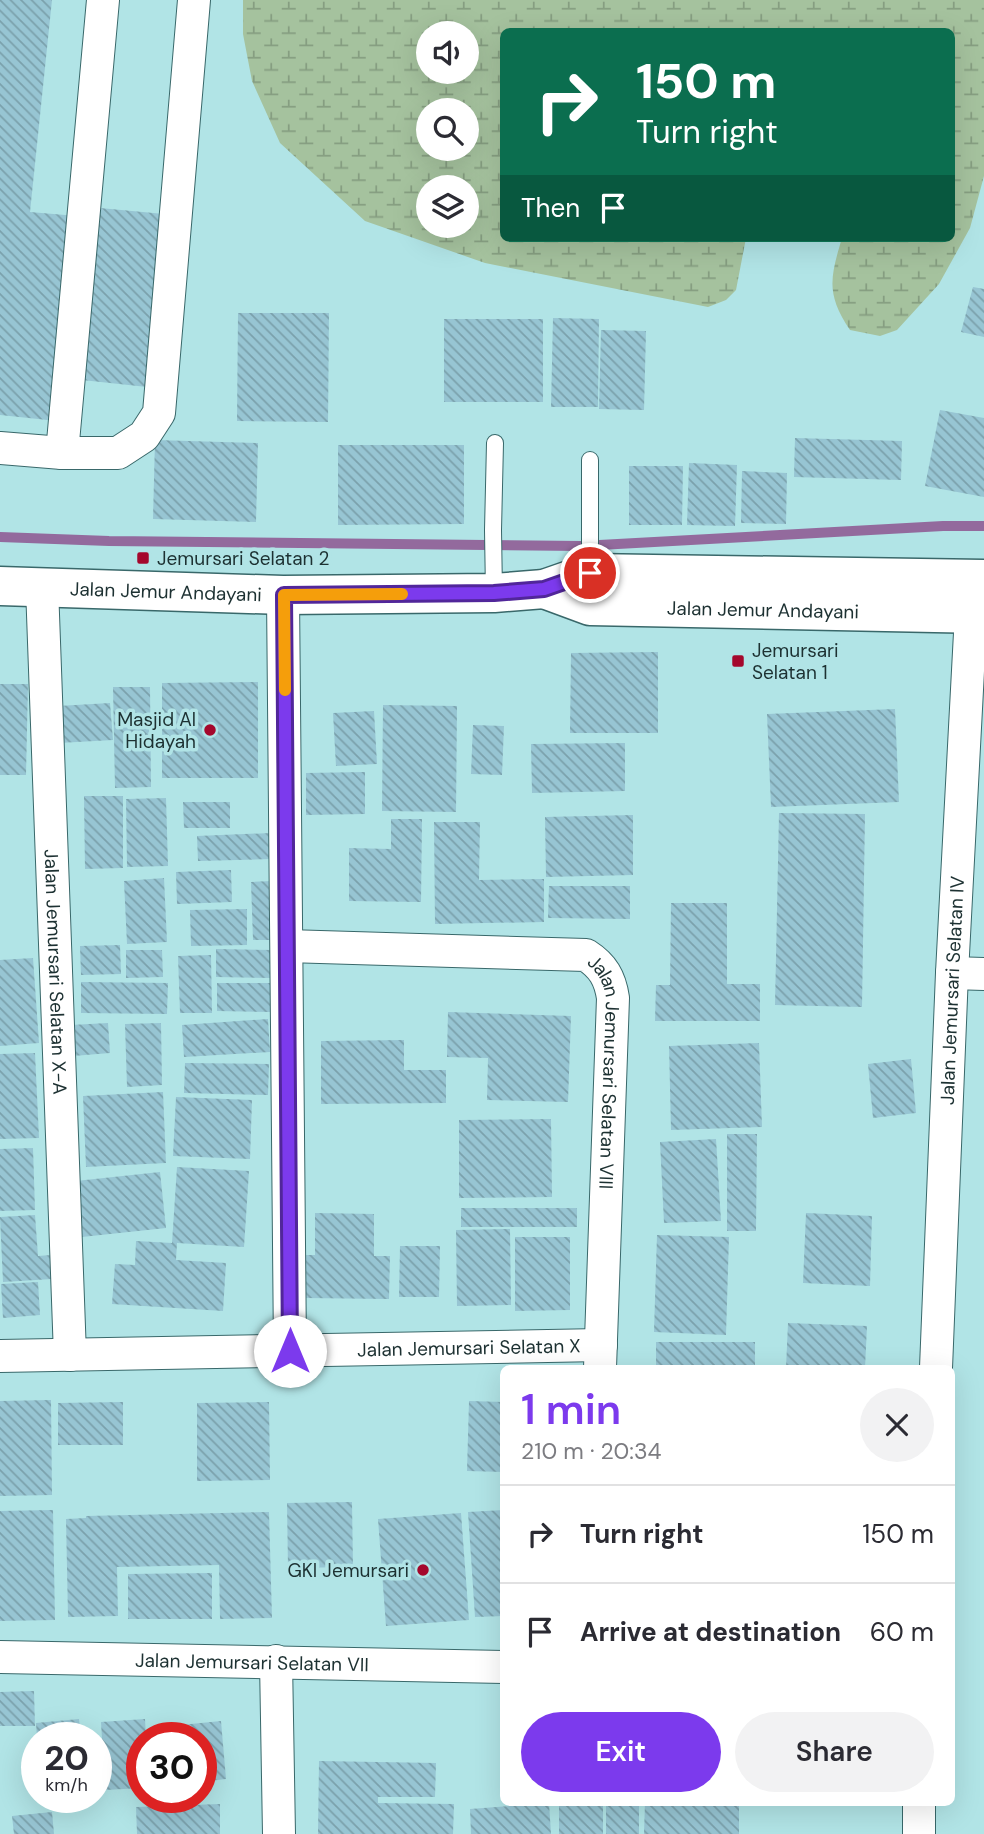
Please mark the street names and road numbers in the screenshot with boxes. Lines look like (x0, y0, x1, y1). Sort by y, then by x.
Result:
street label: Jalan Jemur Andayani (70, 576, 262, 607)
street label: Jalan Jemur Andayani (667, 595, 859, 624)
street label: Jalan Jemursari Selatan X-A (39, 848, 73, 1095)
street label: Jalan Jemursari Selatan IV (934, 875, 970, 1105)
street label: Jalan Jemursari Selatan VIII (583, 949, 626, 1190)
street label: Jalan Jemursari Selatan X (357, 1333, 581, 1362)
street label: Jalan Jemursari Selatan VII (135, 1647, 369, 1677)

